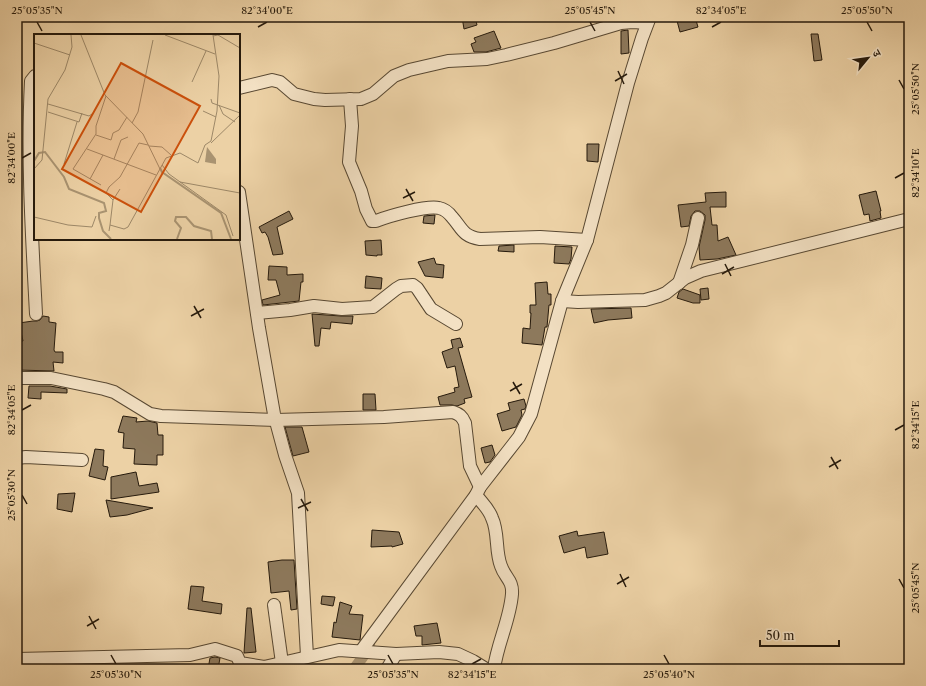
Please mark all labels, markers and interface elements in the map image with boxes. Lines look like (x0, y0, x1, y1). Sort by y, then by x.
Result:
text: 25°05'35"N (11, 4, 63, 17)
text: 82°34'00"E (241, 4, 293, 17)
text: 25°05'45"N (564, 4, 616, 17)
text: 82°34'05"E (696, 4, 746, 17)
text: 25°05'50"N (841, 4, 893, 17)
inset map (34, 34, 240, 240)
north arrow (848, 38, 888, 78)
text: उ (869, 46, 885, 60)
text: 25°05'50"N (909, 63, 922, 115)
text: 82°34'00"E (5, 132, 18, 184)
text: 82°34'10"E (909, 148, 922, 198)
text: 82°34'05"E (5, 385, 18, 435)
text: 82°34'15"E (909, 401, 922, 449)
text: 25°05'30"N (5, 469, 18, 521)
text: 25°05'45"N (909, 562, 922, 614)
scale bar (760, 622, 839, 648)
text: 50 m (766, 628, 795, 643)
text: 25°05'30"N (90, 668, 142, 681)
text: 25°05'35"N (367, 668, 419, 681)
text: 82°34'15"E (448, 668, 496, 681)
text: 25°05'40"N (643, 668, 695, 681)

